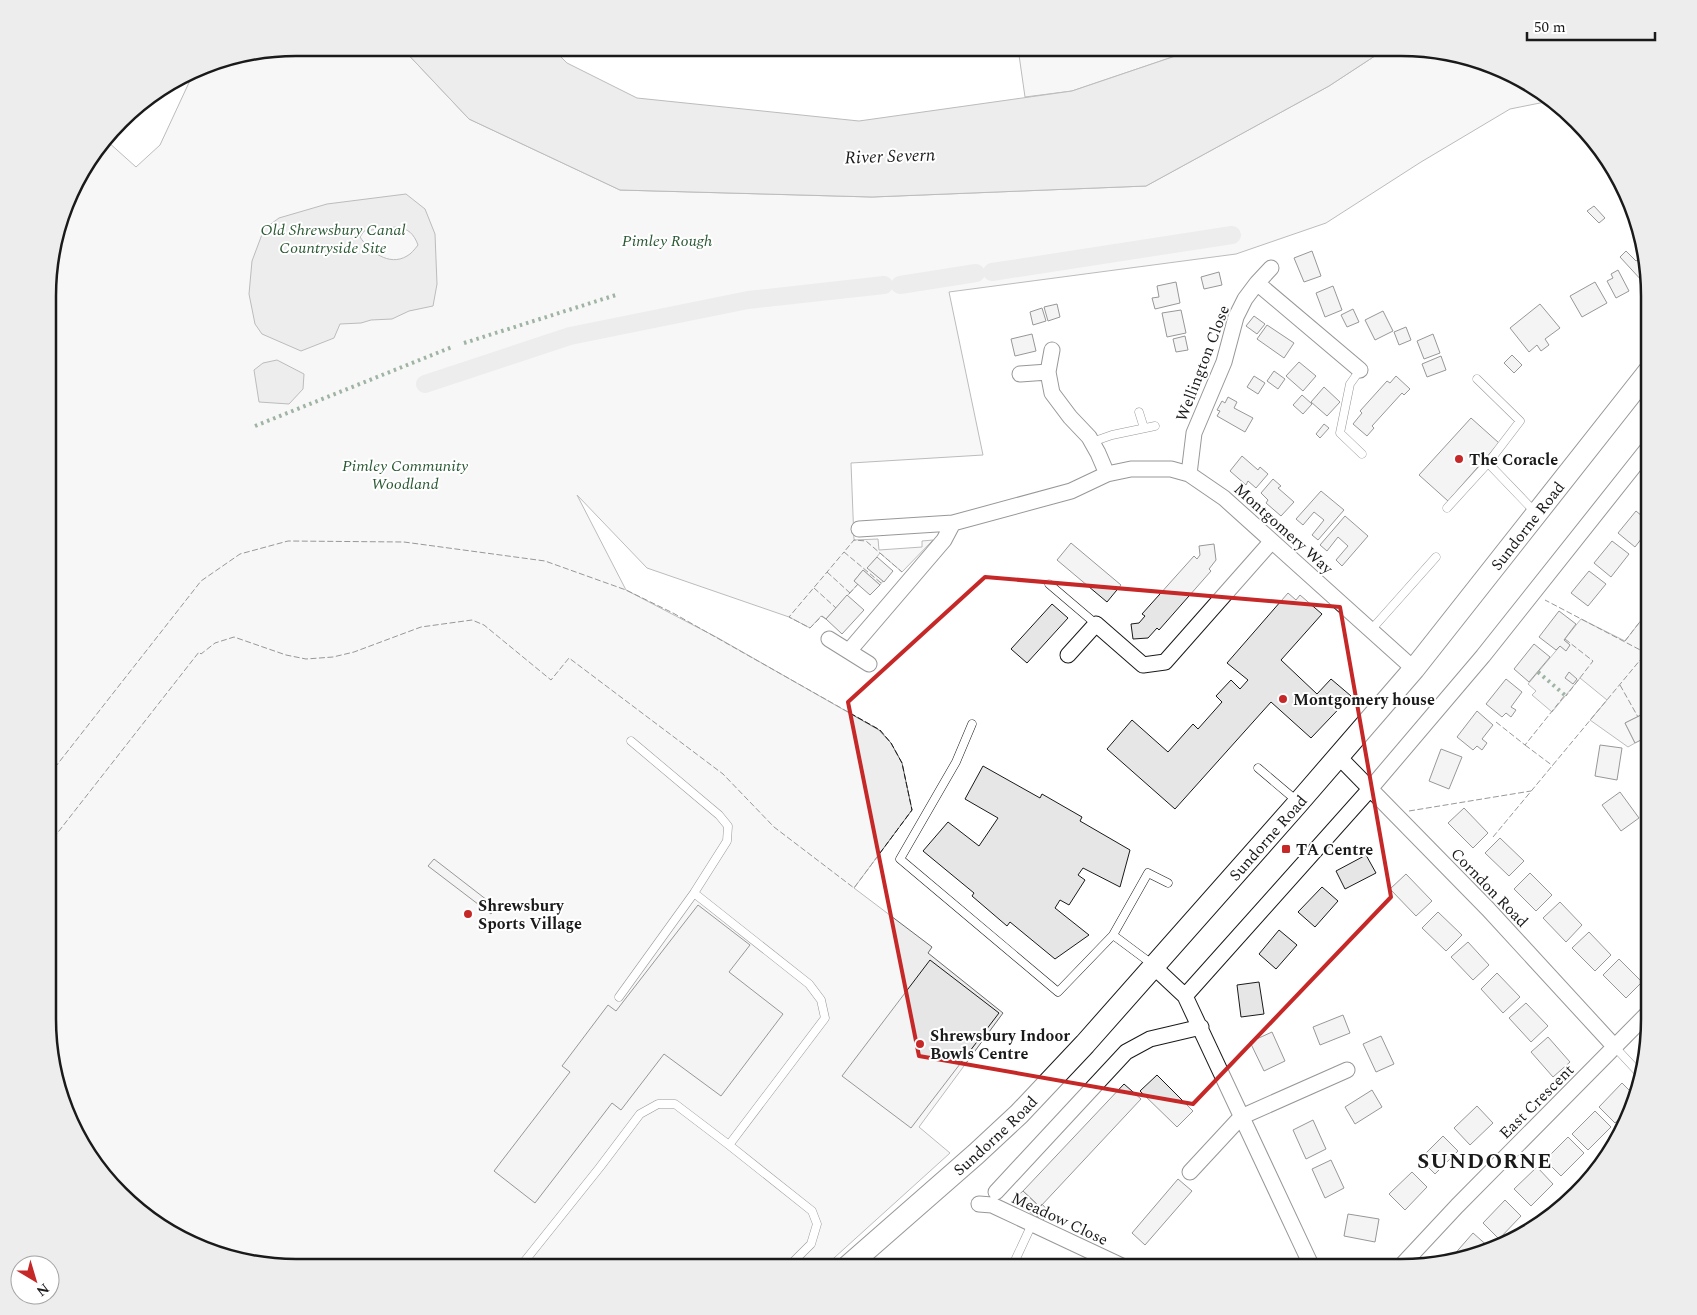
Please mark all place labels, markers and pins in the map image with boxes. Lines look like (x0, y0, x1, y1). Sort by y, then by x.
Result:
place label: The Coracle (1469, 448, 1558, 472)
marker: The Coracle (1453, 453, 1465, 465)
place label: Montgomery house (1293, 688, 1435, 712)
marker: Montgomery house (1277, 693, 1289, 705)
place label: TA Centre (1296, 838, 1373, 862)
marker: TA Centre (1280, 843, 1292, 855)
place label: Shrewsbury Sports Village (478, 894, 582, 936)
marker: Shrewsbury Sports Village (462, 908, 474, 920)
place label: Shrewsbury Indoor Bowls Centre (930, 1024, 1070, 1066)
marker: Shrewsbury Indoor Bowls Centre (914, 1038, 926, 1050)

